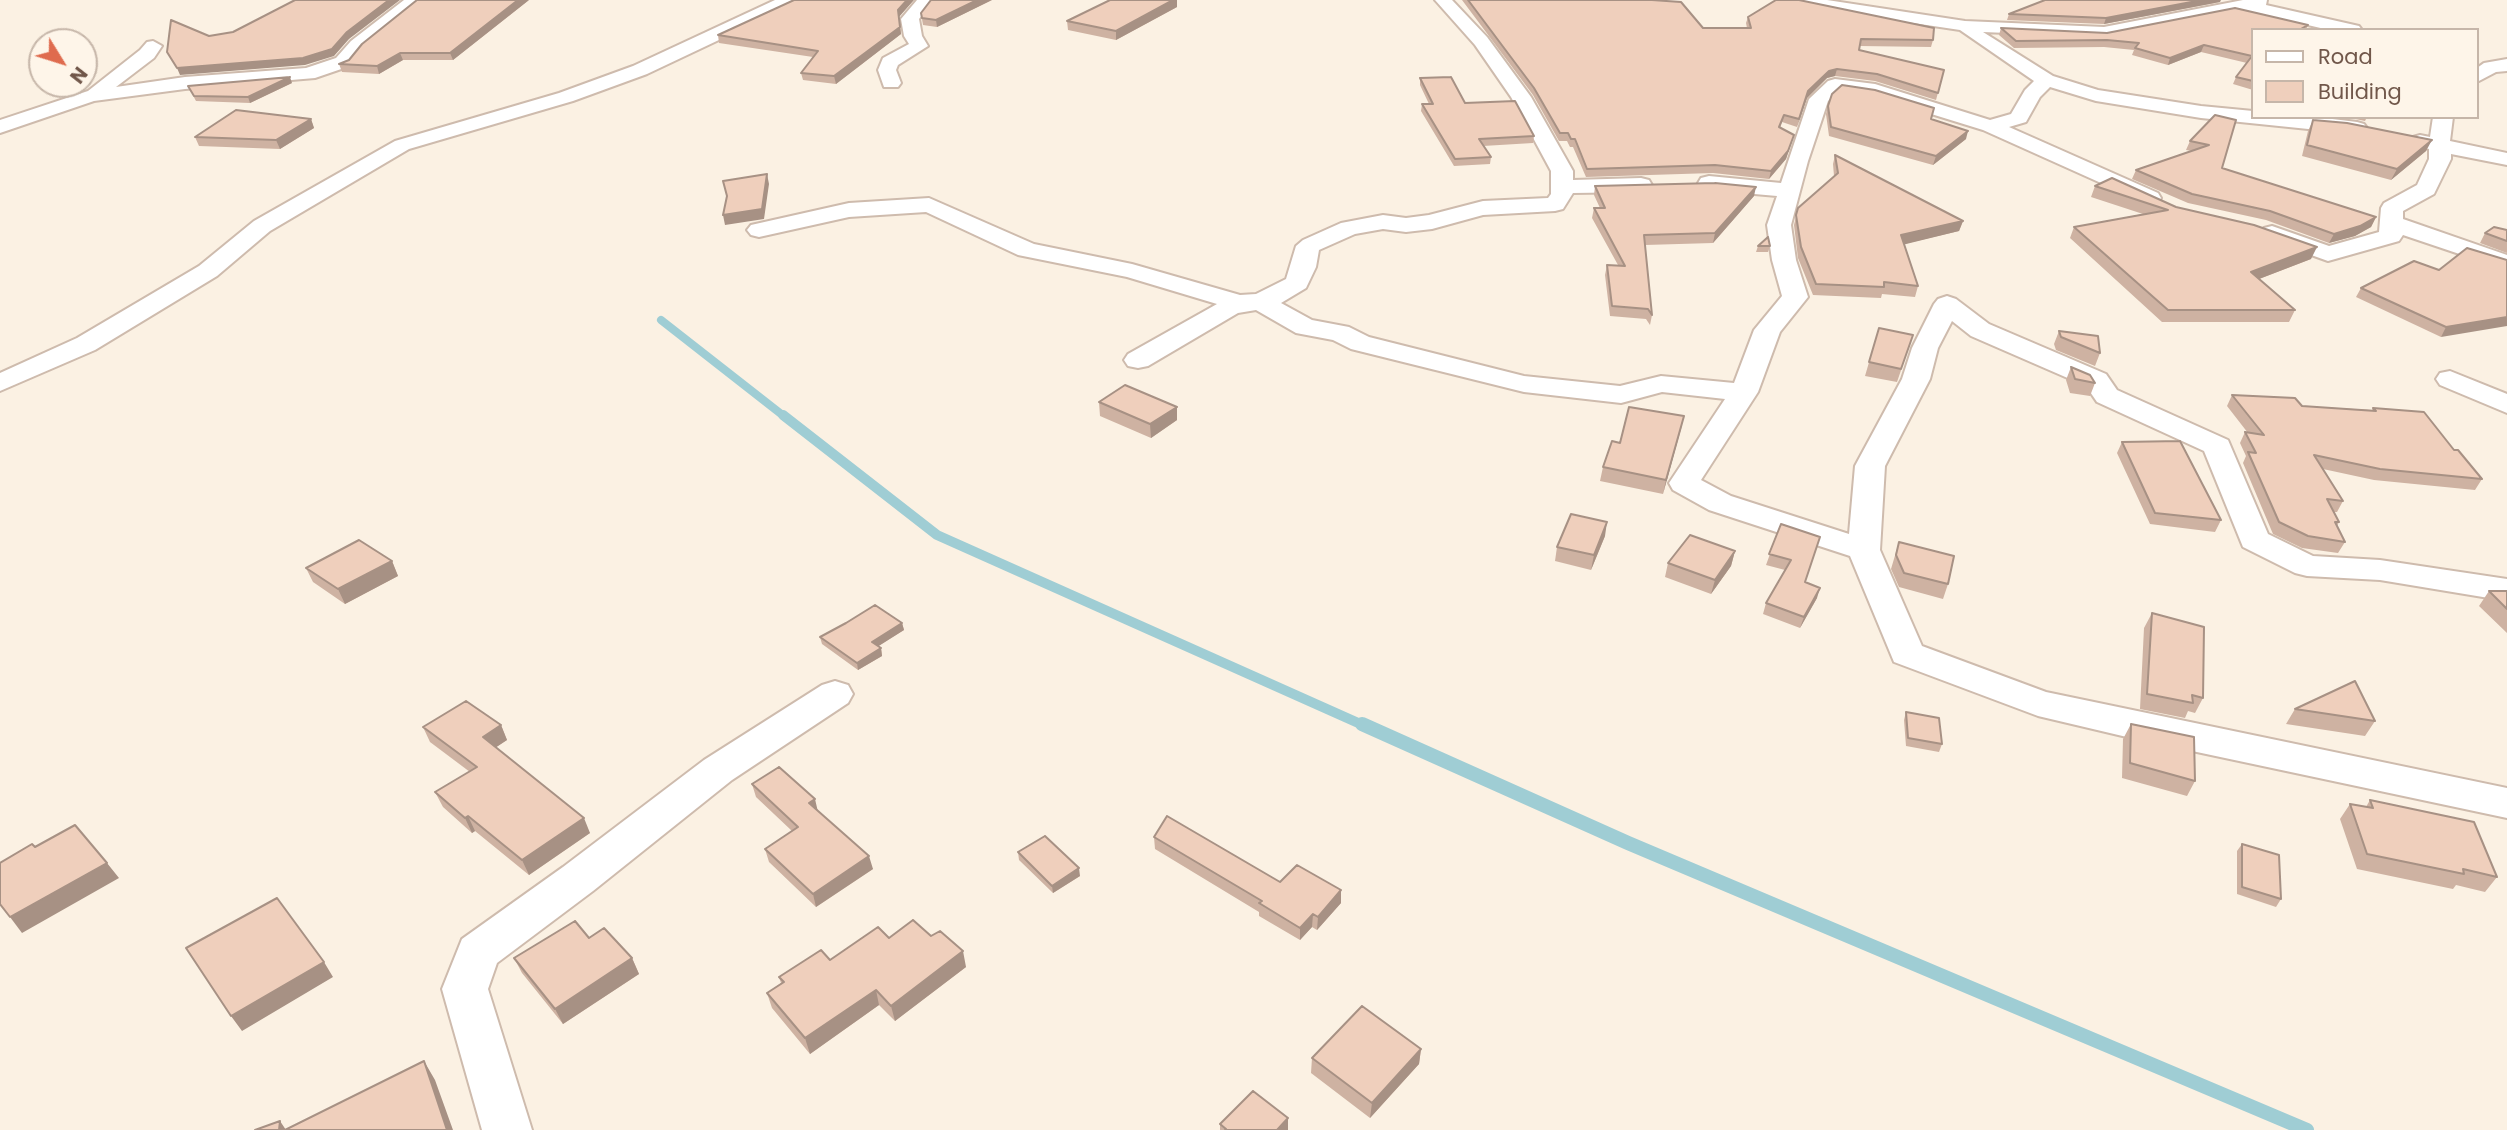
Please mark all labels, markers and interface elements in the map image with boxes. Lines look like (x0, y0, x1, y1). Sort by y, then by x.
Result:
north arrow (28, 28, 98, 98)
legend (2252, 28, 2479, 119)
text: Road (2318, 42, 2373, 71)
text: N (63, 61, 93, 89)
text: Building (2318, 77, 2402, 106)

